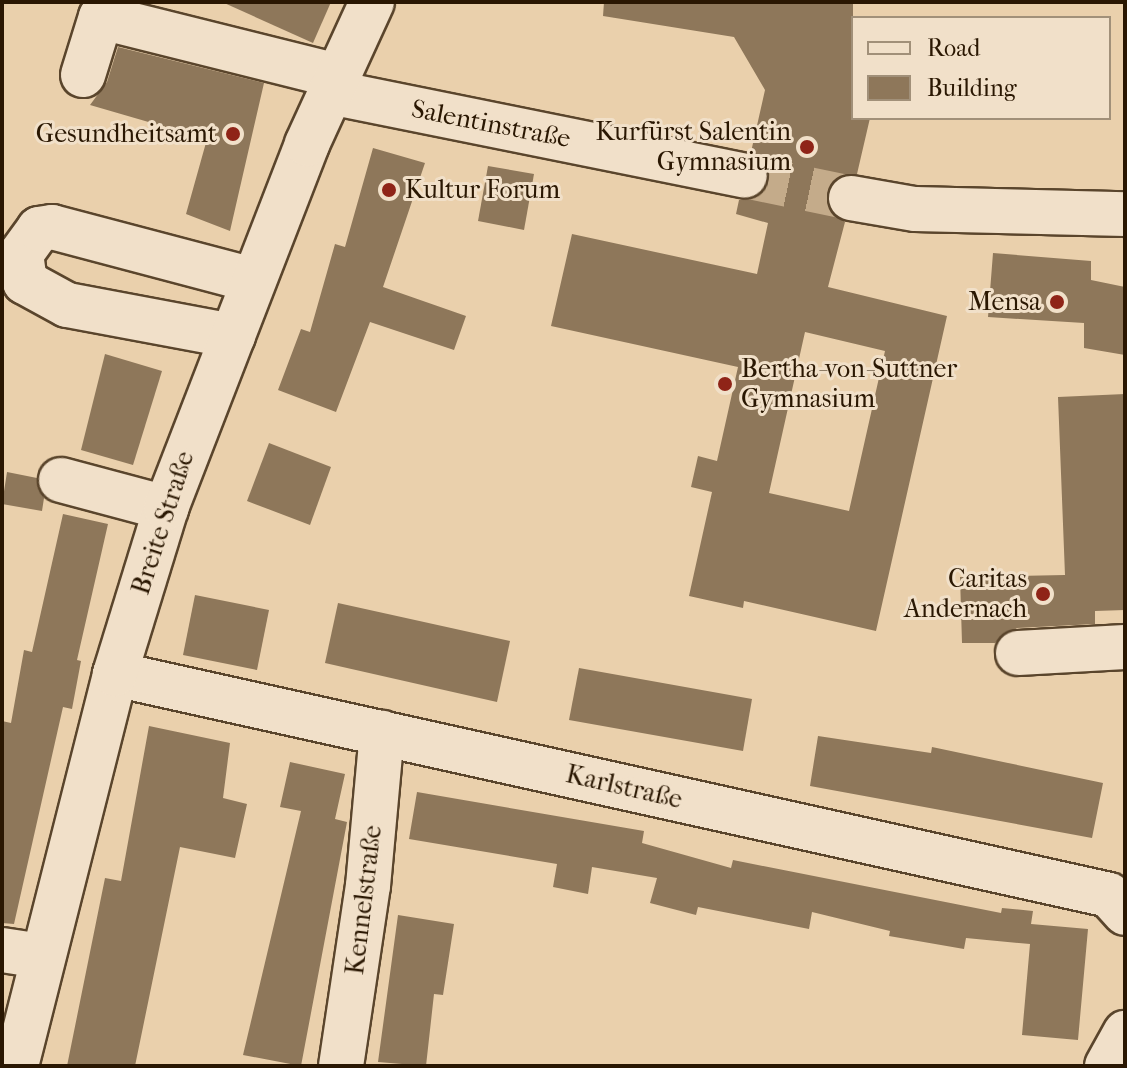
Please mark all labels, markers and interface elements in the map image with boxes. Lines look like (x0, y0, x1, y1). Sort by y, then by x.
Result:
legend (851, 16, 1111, 120)
text: Road (927, 34, 980, 62)
text: Building (927, 74, 1017, 102)
street label: Salentinstraße (409, 93, 573, 155)
place label: Kurfürst Salentin Gymnasium (596, 116, 791, 178)
place label: Gesundheitsamt (36, 118, 217, 150)
marker: Gesundheitsamt (224, 125, 242, 143)
marker: Kurfürst Salentin Gymnasium (798, 138, 816, 156)
place label: Kultur Forum (405, 174, 560, 206)
marker: Kultur Forum (380, 181, 398, 199)
place label: Mensa (968, 286, 1041, 318)
marker: Mensa (1048, 293, 1066, 311)
place label: Bertha-von-Suttner Gymnasium (741, 353, 957, 414)
marker: Bertha-von-Suttner Gymnasium (716, 375, 734, 393)
street label: Breite Straße (125, 447, 201, 599)
place label: Caritas Andernach (904, 563, 1027, 624)
marker: Caritas Andernach (1034, 585, 1052, 603)
street label: Karlstraße (563, 758, 685, 816)
street label: Kennelstraße (339, 823, 389, 977)

